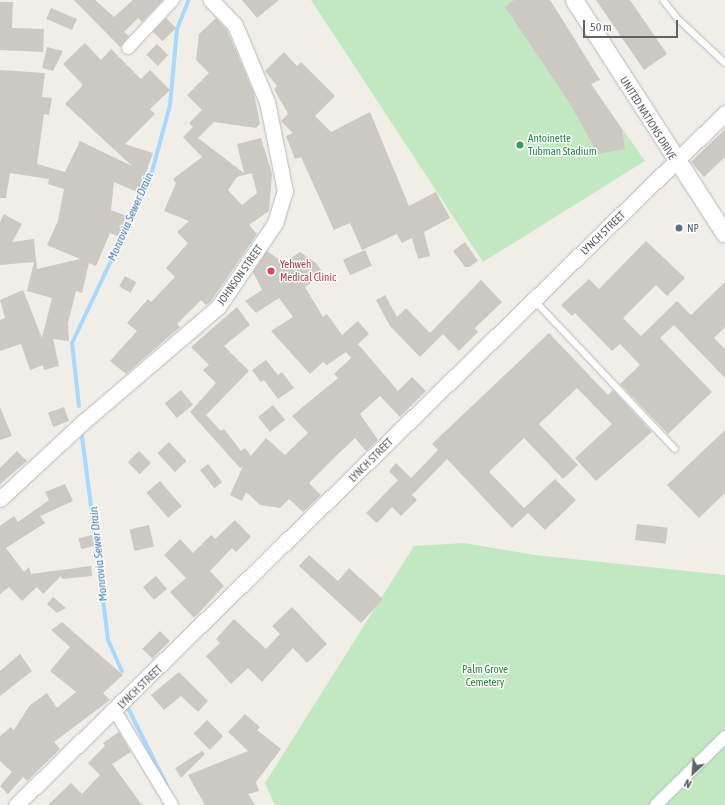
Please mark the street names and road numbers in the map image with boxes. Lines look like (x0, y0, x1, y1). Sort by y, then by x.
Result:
street label: UNITED NATIONS DRIVE (617, 74, 679, 162)
street label: LYNCH STREET (578, 208, 628, 258)
street label: JOHNSON STREET (214, 242, 266, 308)
street label: LYNCH STREET (346, 435, 396, 485)
street label: LYNCH STREET (115, 662, 165, 712)

